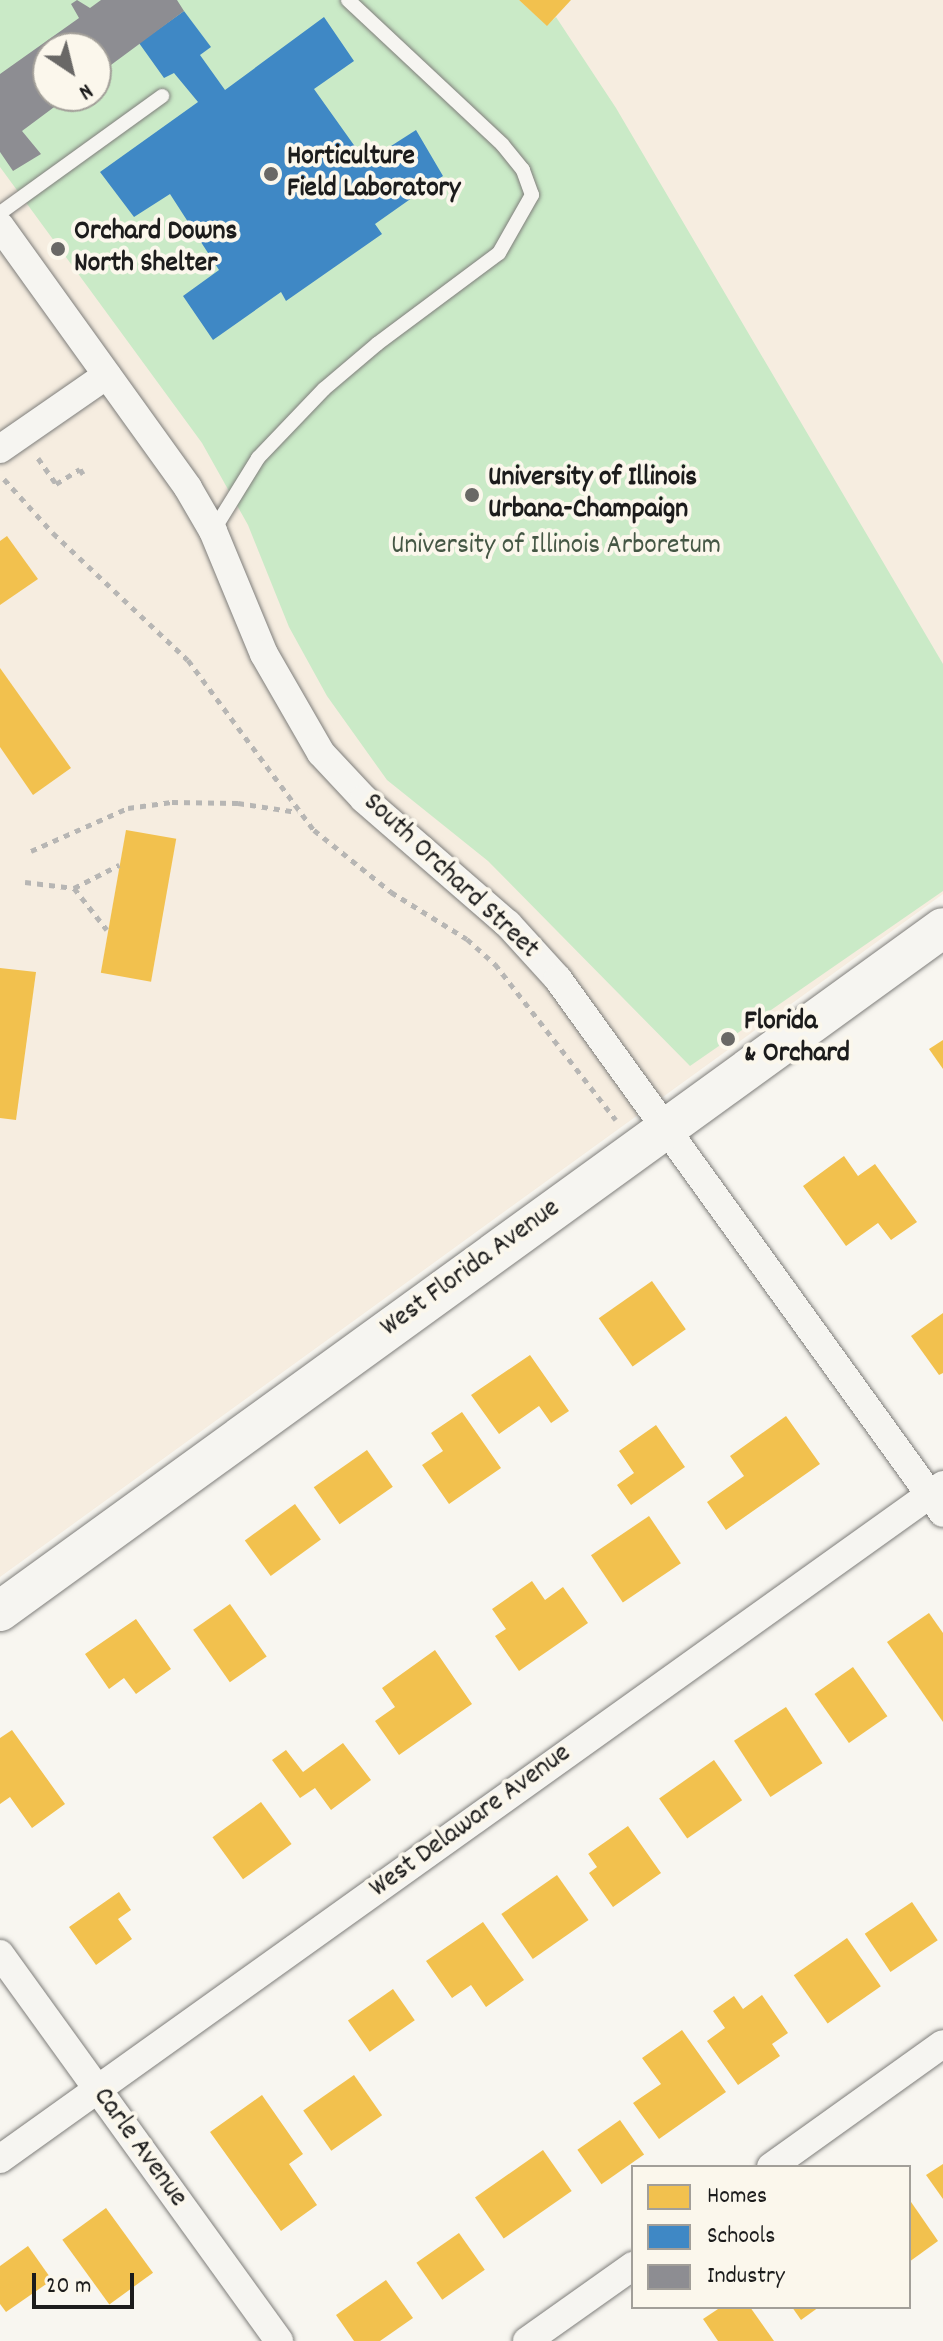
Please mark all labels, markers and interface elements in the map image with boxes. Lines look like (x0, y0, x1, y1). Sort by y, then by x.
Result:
north arrow (32, 32, 112, 112)
text: N (72, 75, 98, 106)
place label: Horticulture Field Laboratory (287, 141, 460, 207)
marker: Horticulture Field Laboratory (262, 165, 280, 183)
place label: Orchard Downs North Shelter (74, 216, 237, 282)
marker: Orchard Downs North Shelter (49, 240, 67, 258)
place label: University of Illinois Urbana-Champaign (488, 462, 697, 528)
marker: University of Illinois Urbana-Champaign (463, 486, 481, 504)
park label: University of Illinois Arboretum (391, 530, 721, 564)
street label: South Orchard Street (355, 787, 545, 967)
place label: Florida & Orchard (744, 1006, 850, 1072)
marker: Florida & Orchard (719, 1030, 737, 1048)
street label: West Florida Avenue (375, 1193, 567, 1345)
street label: West Delaware Avenue (364, 1738, 578, 1906)
street label: Carle Avenue (84, 2082, 194, 2214)
legend (631, 2165, 911, 2309)
text: Homes (707, 2180, 767, 2214)
text: Schools (707, 2220, 775, 2254)
scale bar (36, 2257, 138, 2307)
text: Industry (707, 2260, 785, 2294)
text: 20 m (46, 2270, 92, 2304)

